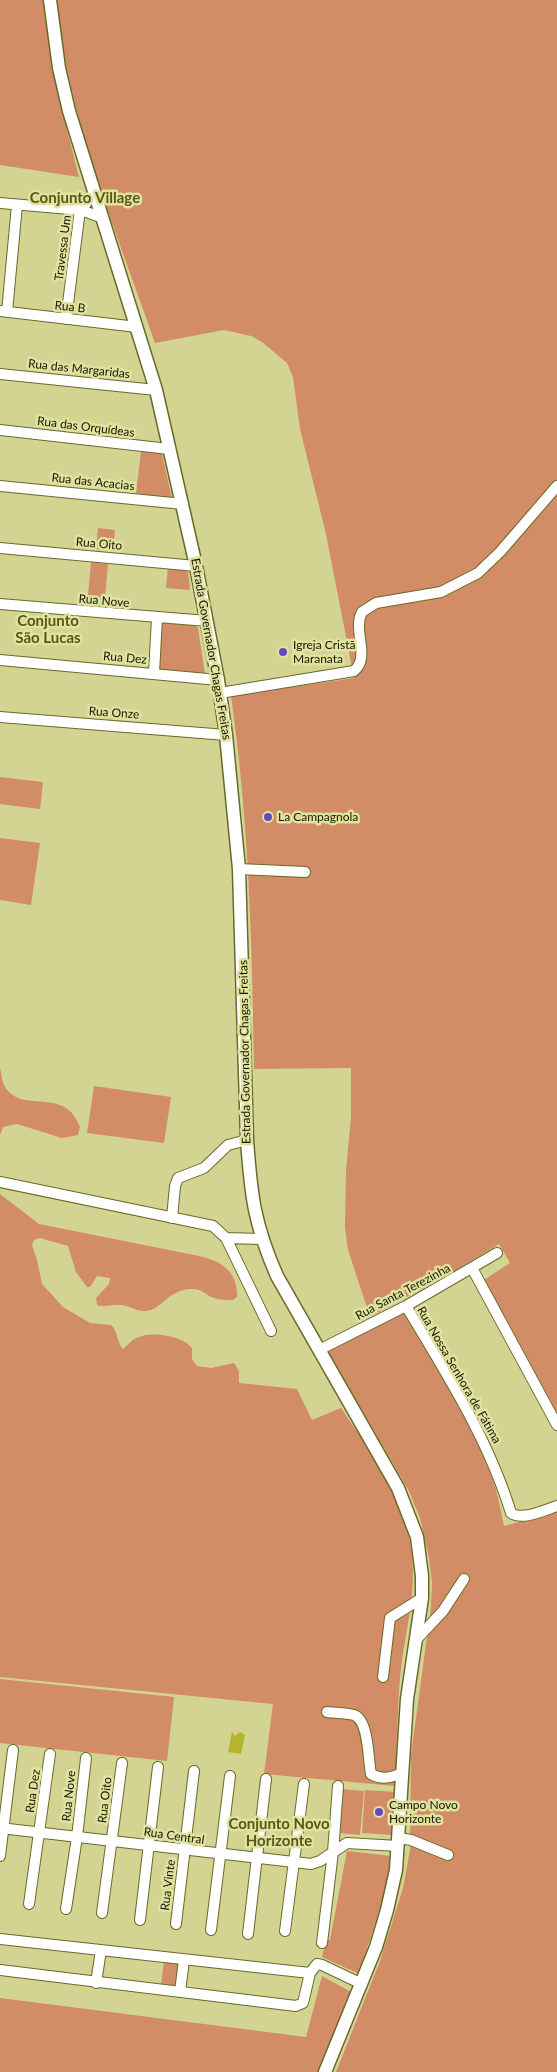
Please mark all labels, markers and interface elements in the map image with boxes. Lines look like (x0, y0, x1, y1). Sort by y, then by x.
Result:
district label: Conjunto Village (30, 189, 140, 207)
street label: Travessa Um (52, 214, 74, 282)
street label: Rua B (54, 298, 86, 316)
street label: Rua das Margaridas (27, 356, 131, 382)
street label: Rua das Orquídeas (36, 414, 136, 440)
street label: Rua das Acacias (51, 470, 135, 494)
street label: Rua Oito (75, 535, 123, 553)
street label: Estrada Governador Chagas Freitas (188, 557, 234, 741)
street label: Rua Nove (78, 592, 130, 610)
district label: Conjunto São Lucas (15, 612, 81, 647)
place label: Igreja Cristã Maranata (293, 638, 355, 666)
marker: Igreja Cristã Maranata (277, 646, 289, 658)
street label: Rua Dez (103, 649, 147, 667)
street label: Rua Onze (88, 704, 140, 722)
place label: La Campagnola (278, 810, 358, 824)
marker: La Campagnola (262, 811, 274, 823)
street label: Estrada Governador Chagas Freitas (236, 960, 254, 1144)
street label: Rua Santa Terezinha (353, 1261, 453, 1323)
street label: Rua Nossa Senhora de Fátima (414, 1304, 504, 1446)
street label: Rua Dez (23, 1768, 43, 1814)
street label: Rua Nove (59, 1770, 79, 1822)
street label: Rua Oito (95, 1776, 115, 1824)
place label: Campo Novo Horizonte (389, 1798, 458, 1826)
marker: Campo Novo Horizonte (373, 1806, 385, 1818)
district label: Conjunto Novo Horizonte (228, 1815, 330, 1850)
street label: Rua Central (143, 1825, 205, 1847)
street label: Rua Vinte (158, 1859, 178, 1911)

